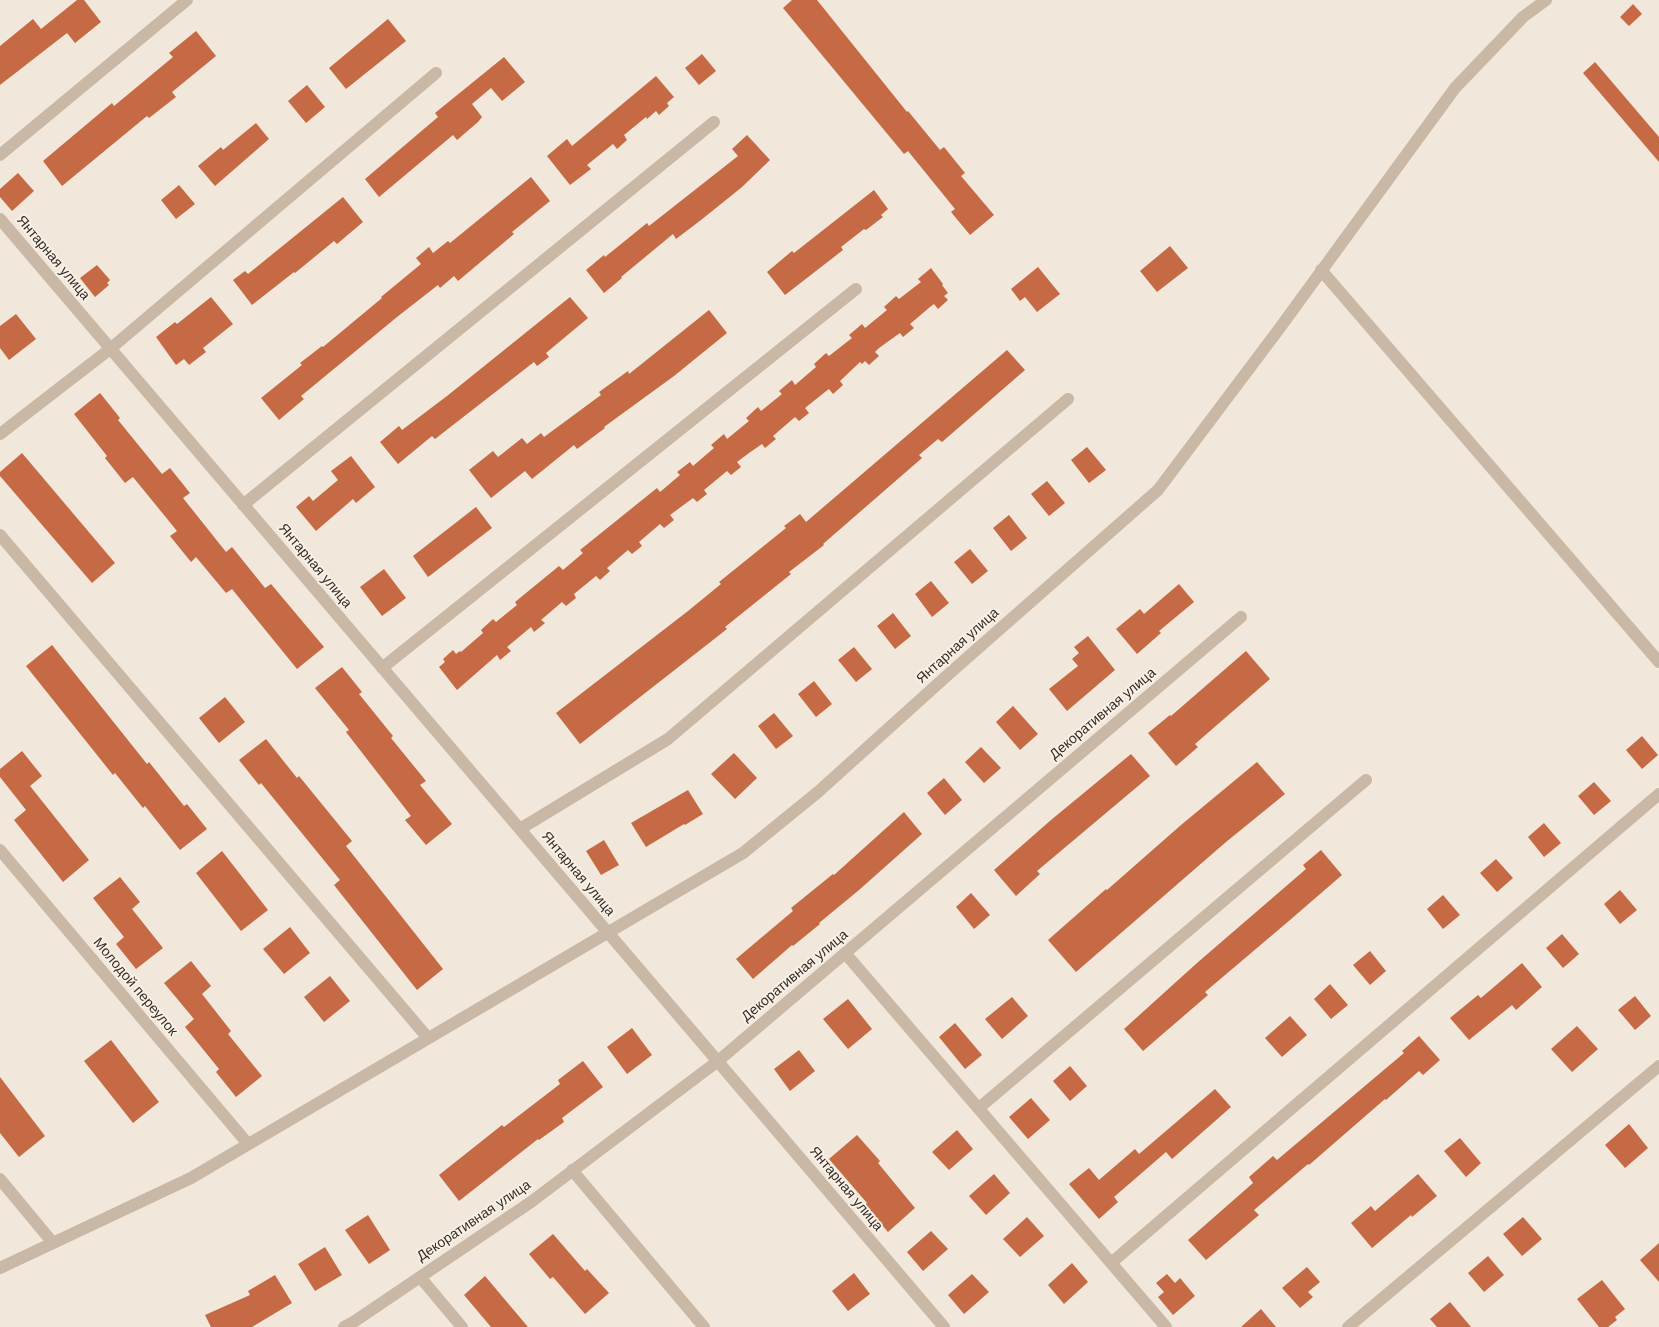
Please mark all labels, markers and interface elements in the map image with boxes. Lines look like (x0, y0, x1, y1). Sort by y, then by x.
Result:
street label: Янтарная улица (13, 212, 93, 304)
street label: Янтарная улица (275, 520, 355, 612)
street label: Янтарная улица (913, 605, 1003, 687)
street label: Декоративная улица (1046, 665, 1160, 763)
street label: Янтарная улица (538, 828, 618, 920)
street label: Декоративная улица (738, 927, 852, 1025)
street label: Молодой переулок (89, 935, 181, 1039)
street label: Янтарная улица (806, 1143, 886, 1235)
street label: Декоративная улица (414, 1177, 534, 1265)

